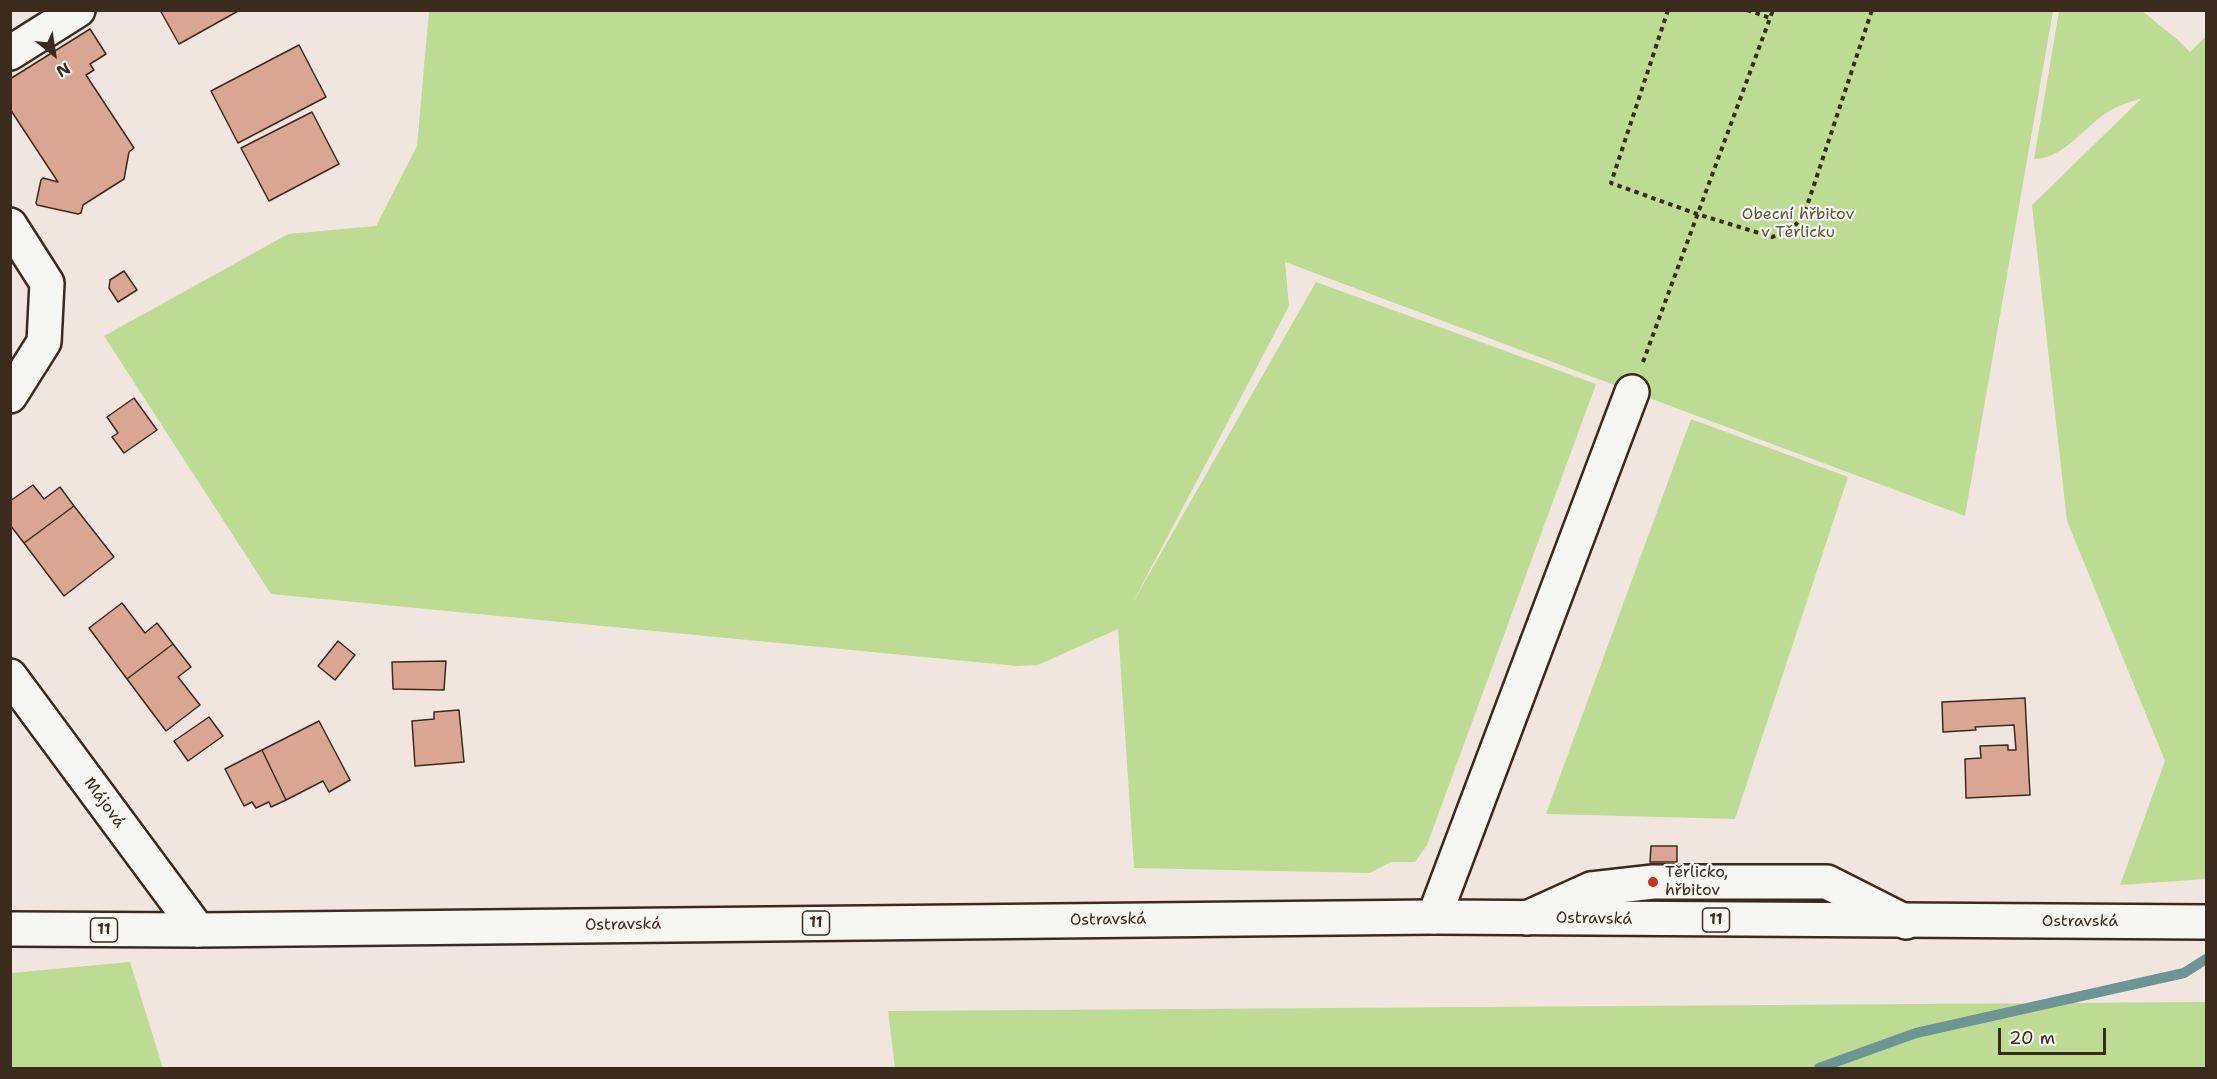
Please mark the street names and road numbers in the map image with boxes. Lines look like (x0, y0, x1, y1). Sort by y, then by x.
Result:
street label: Májová (79, 774, 129, 832)
road number: 11 (1702, 908, 1730, 932)
street label: Ostravská (1556, 909, 1632, 929)
street label: Ostravská (1070, 910, 1146, 930)
road number: 11 (802, 911, 830, 935)
street label: Ostravská (2042, 912, 2118, 932)
street label: Ostravská (585, 915, 661, 935)
road number: 11 (90, 918, 118, 942)

